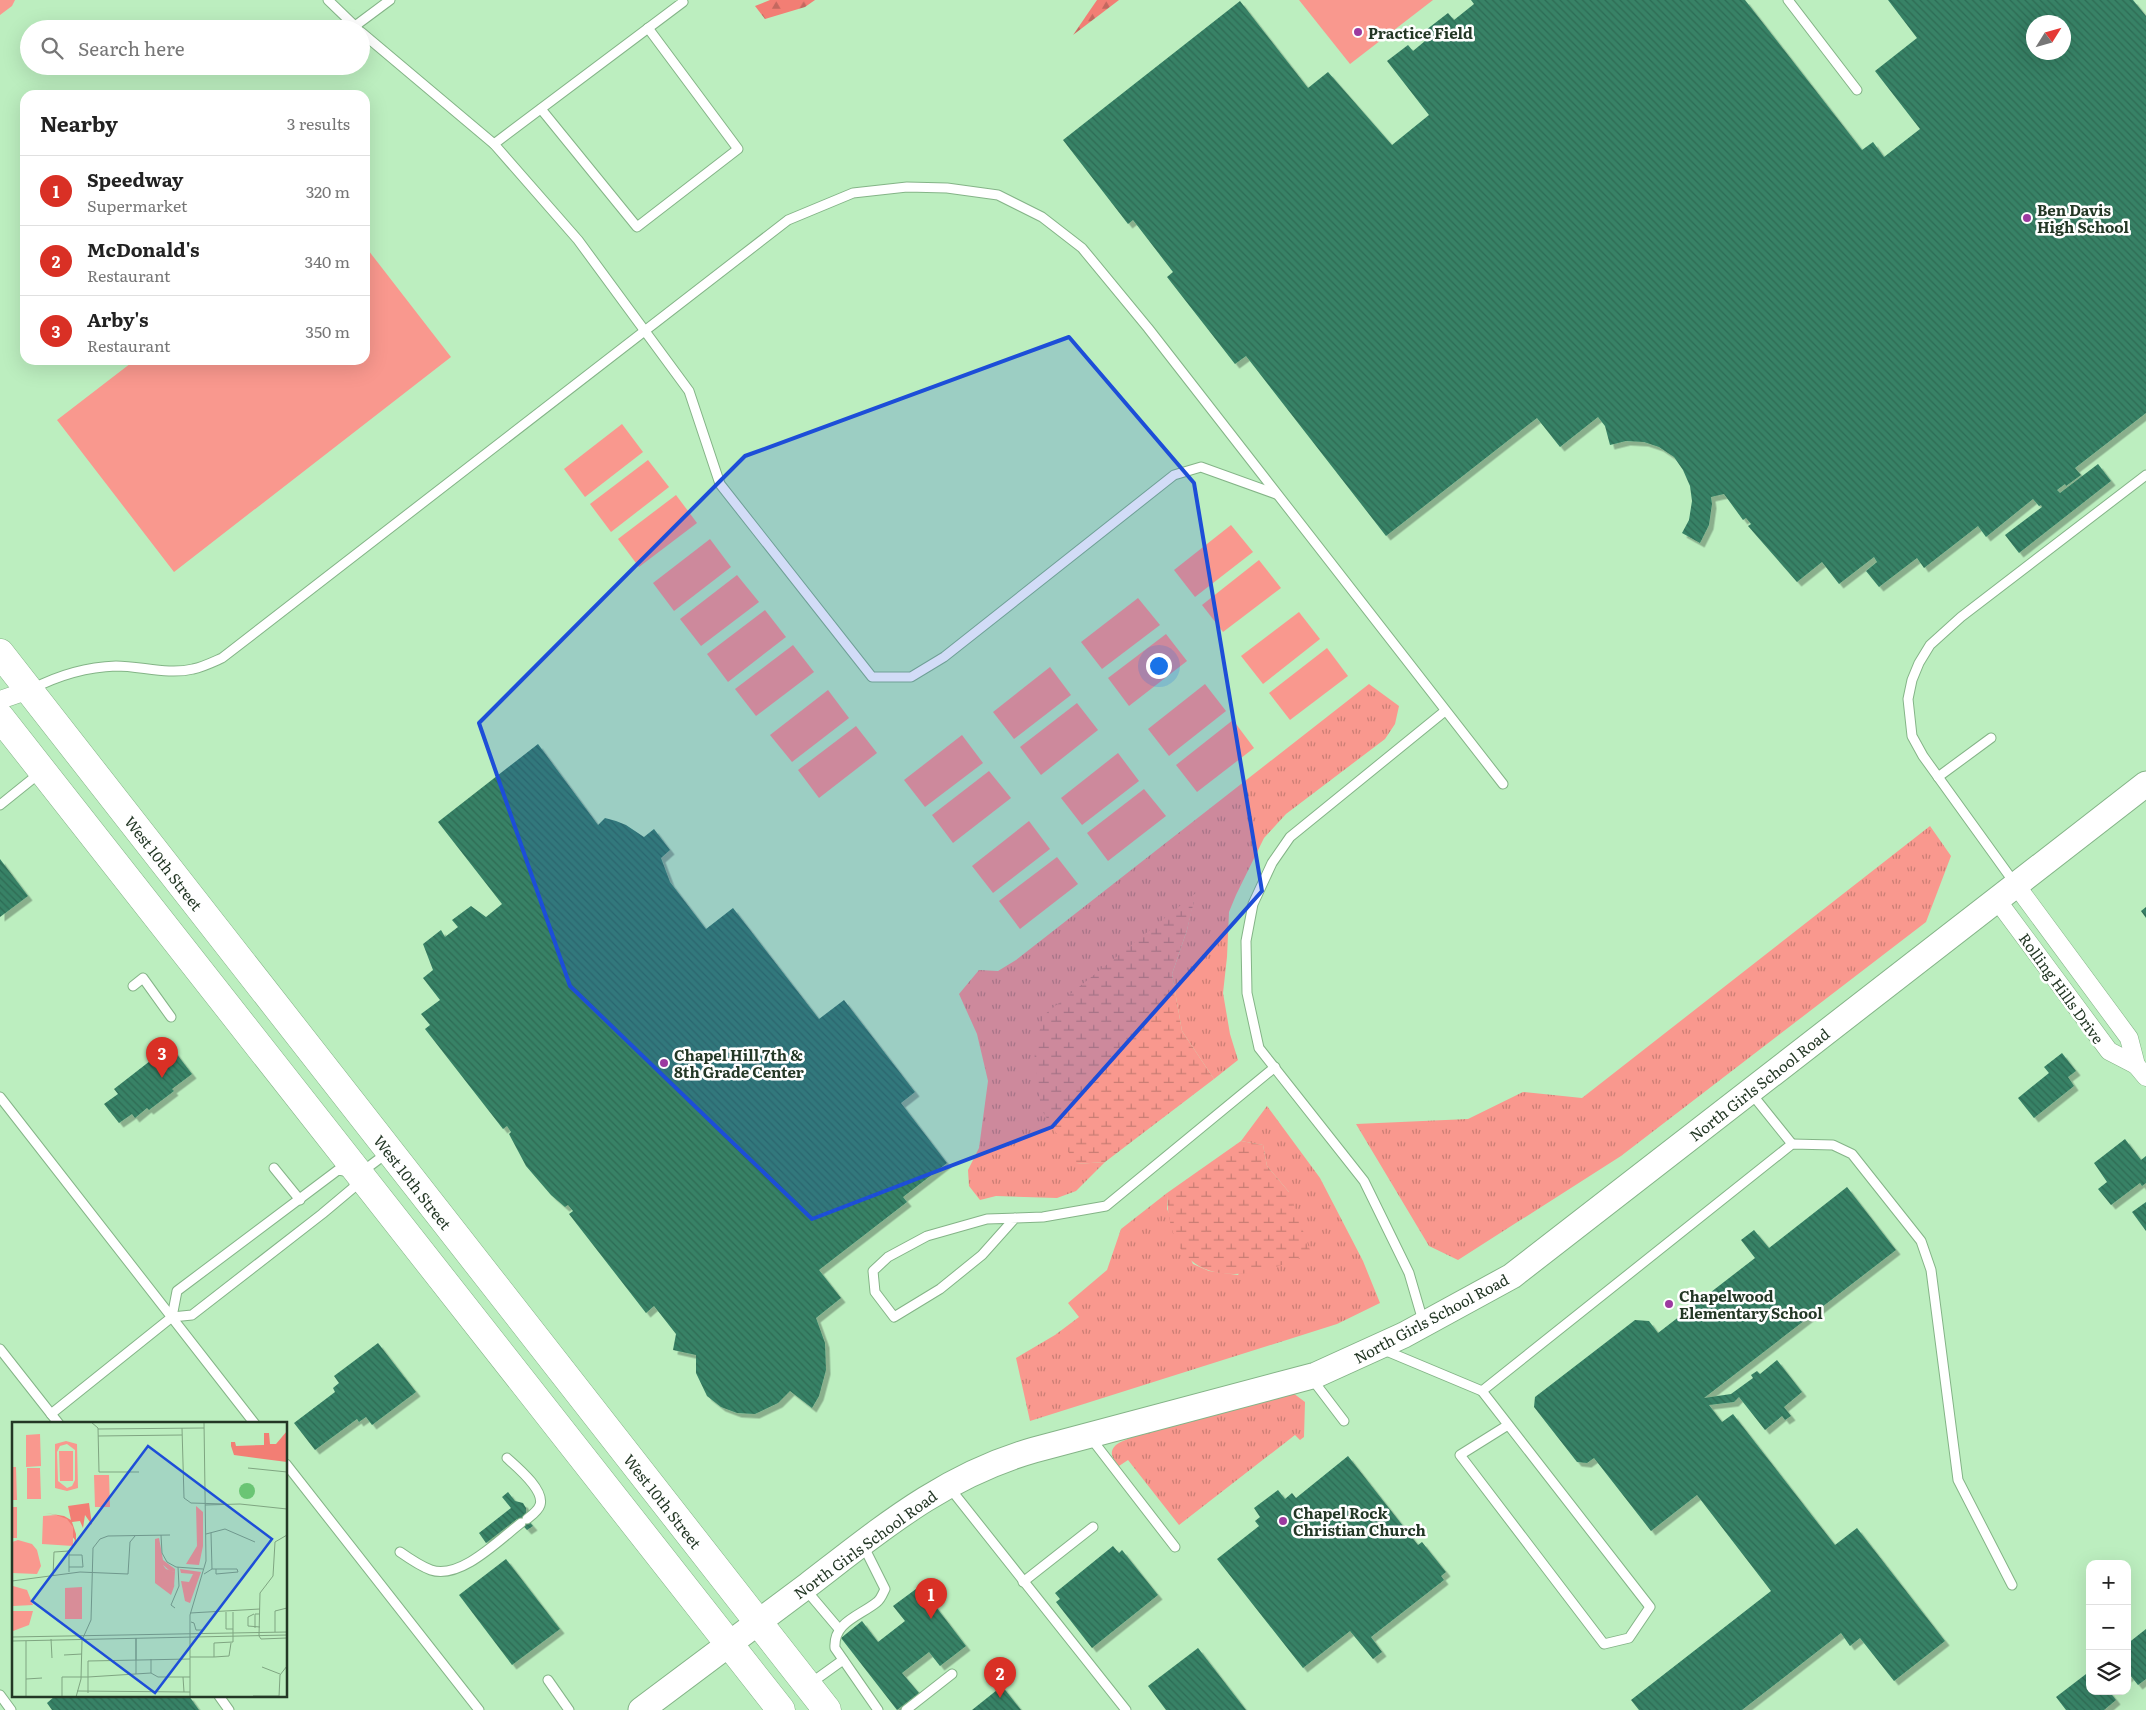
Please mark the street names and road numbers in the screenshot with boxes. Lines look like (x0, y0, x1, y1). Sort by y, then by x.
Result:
street label: West 10th Street (120, 811, 208, 915)
street label: Rolling Hills Drive (2014, 928, 2110, 1048)
street label: North Girls School Road (1684, 1022, 1834, 1146)
street label: West 10th Street (369, 1130, 457, 1234)
street label: North Girls School Road (1350, 1267, 1512, 1369)
street label: West 10th Street (619, 1449, 707, 1553)
street label: North Girls School Road (789, 1484, 941, 1604)

